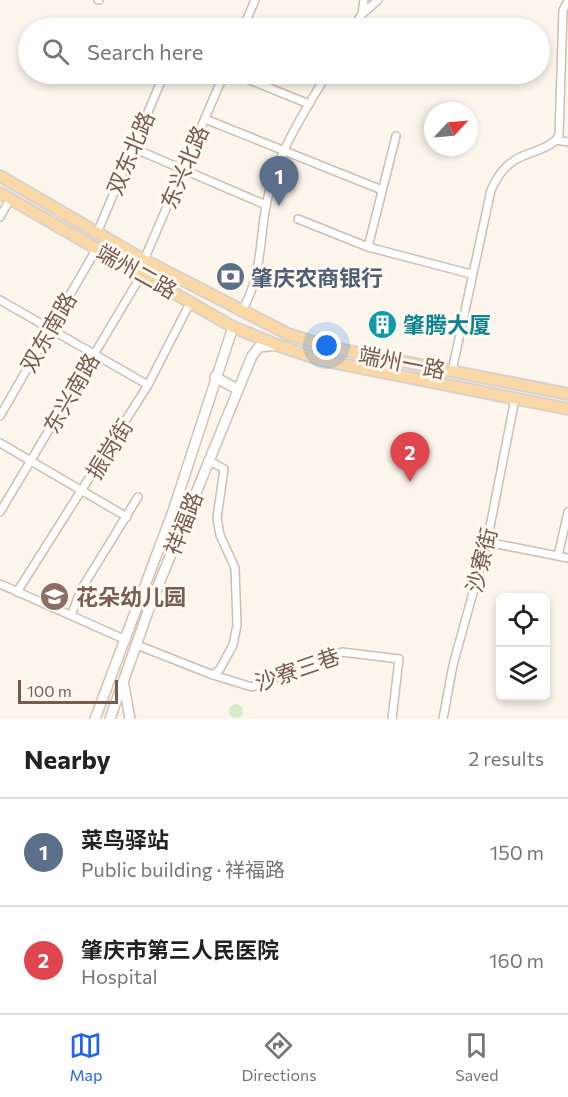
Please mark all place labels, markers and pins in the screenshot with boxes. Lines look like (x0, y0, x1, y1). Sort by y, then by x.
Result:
pin: 1 (260, 156, 298, 206)
bank icon: 肇庆农商银行 (214, 261, 246, 293)
place label: 肇庆农商银行 (251, 264, 383, 291)
building icon: 肇腾大厦 (366, 308, 398, 340)
place label: 肇腾大厦 (403, 311, 491, 338)
pin: 2 (390, 432, 430, 482)
school or university icon: 花朵幼儿园 (39, 580, 71, 612)
place label: 花朵幼儿园 (76, 583, 186, 610)

